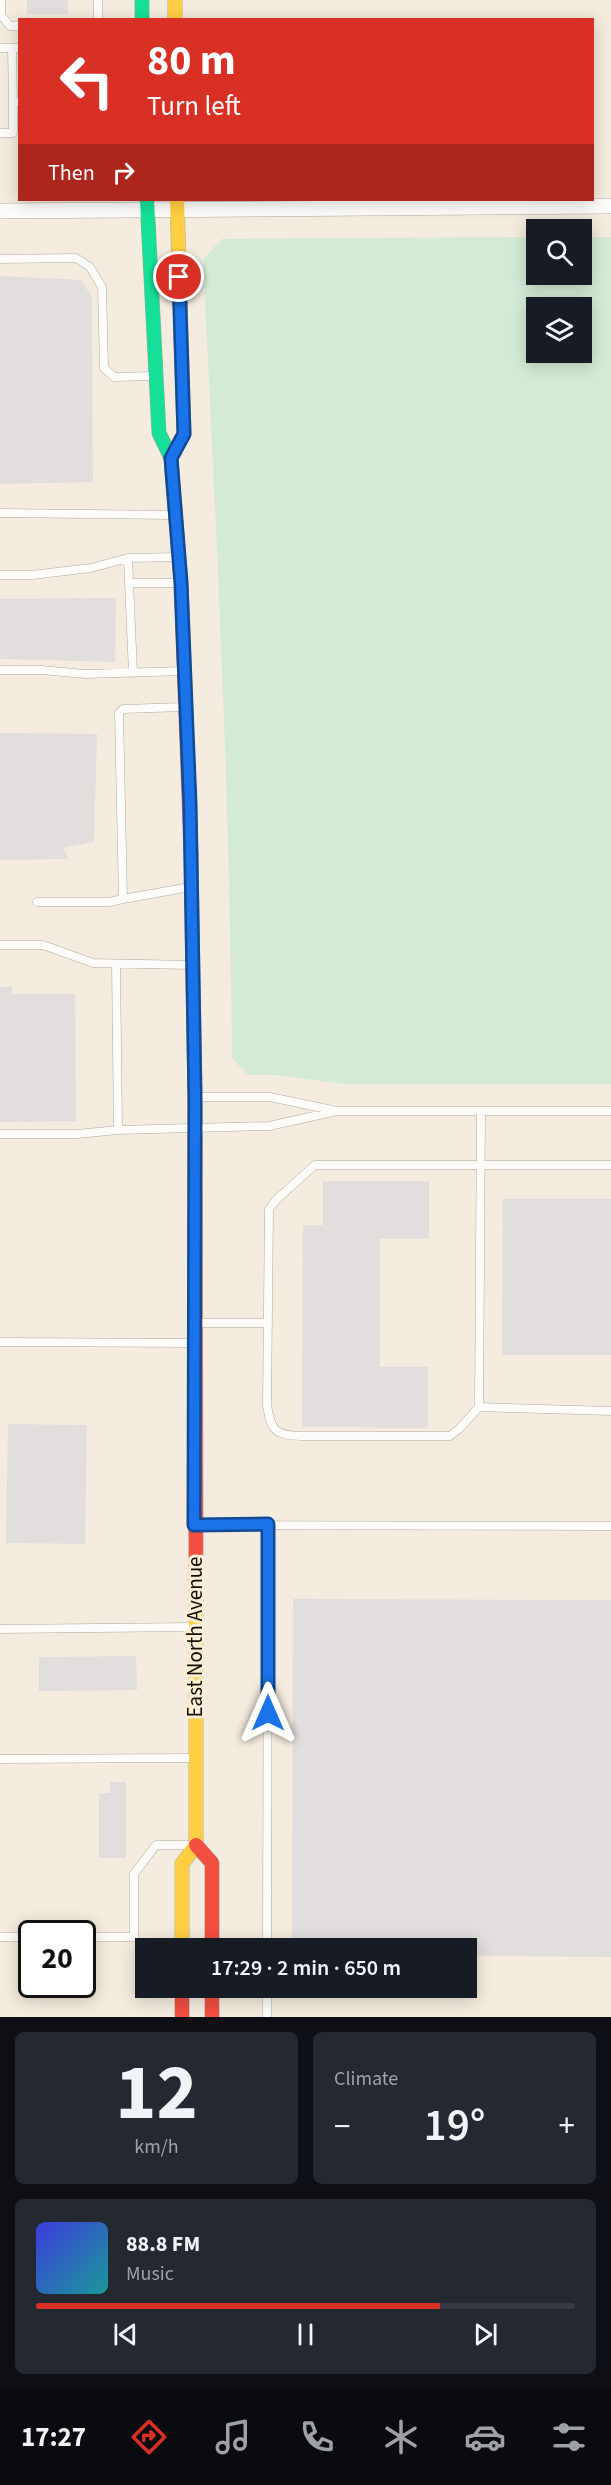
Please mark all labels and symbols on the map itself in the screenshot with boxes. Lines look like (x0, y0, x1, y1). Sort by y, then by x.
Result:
pin (153, 251, 204, 302)
street label: East North Avenue (180, 1556, 210, 1718)
position arrow (236, 1681, 300, 1745)
speed limit sign: 20 (18, 1920, 96, 1998)

